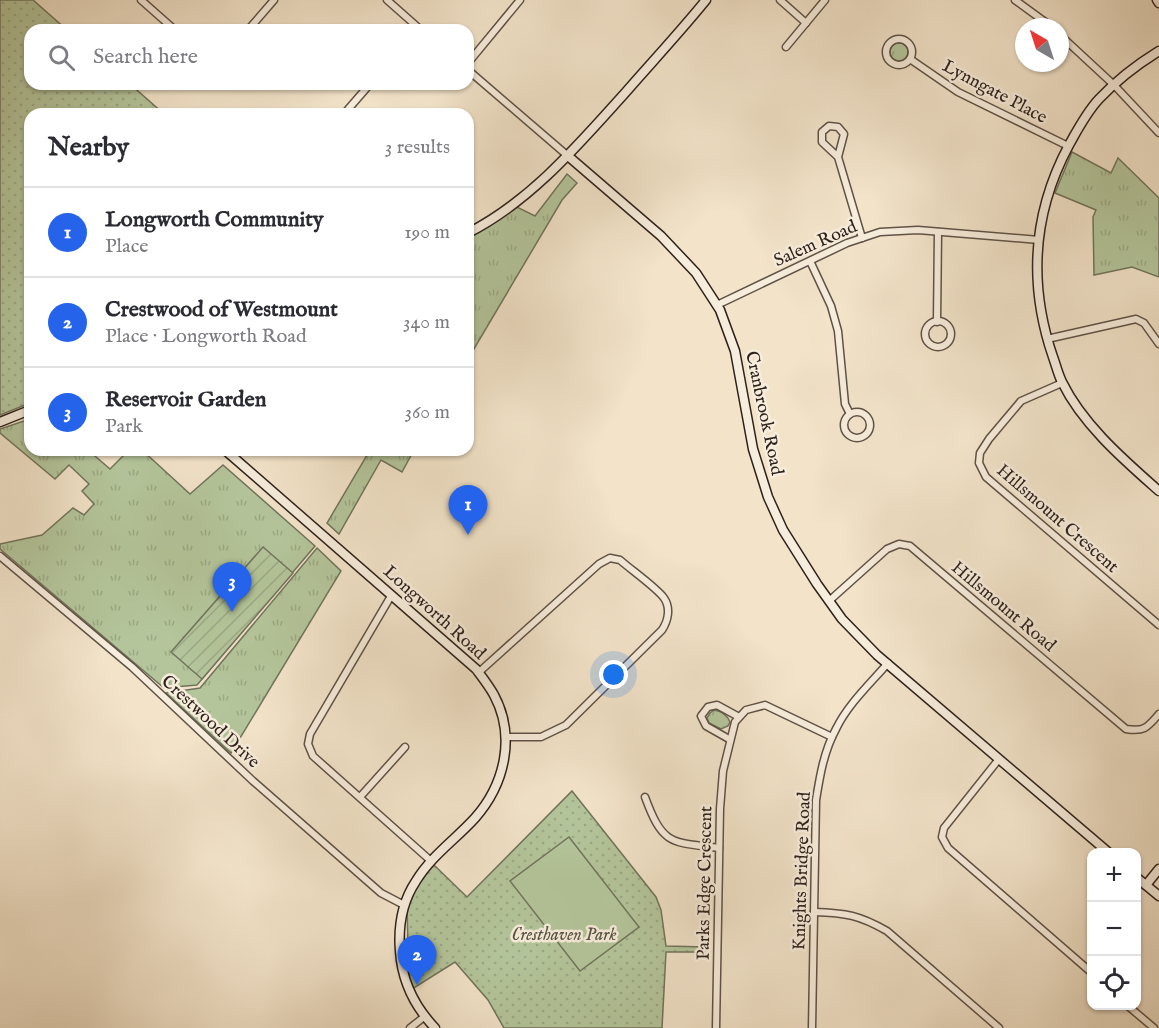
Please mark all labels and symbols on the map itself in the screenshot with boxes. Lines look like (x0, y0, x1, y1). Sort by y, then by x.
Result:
north arrow (1015, 18, 1069, 72)
street label: Lynngate Place (938, 55, 1051, 130)
street label: Salem Road (770, 216, 861, 273)
street label: Cranbrook Road (739, 349, 788, 478)
street label: Hillsmount Crescent (991, 460, 1123, 579)
pin: 1 (448, 486, 488, 535)
street label: Hillsmount Road (946, 557, 1060, 658)
street label: Longworth Road (378, 561, 490, 666)
pin: 3 (212, 562, 252, 612)
your location (599, 660, 628, 689)
street label: Crestwood Drive (156, 670, 264, 774)
street label: Knights Bridge Road (788, 791, 817, 951)
street label: Parks Edge Crescent (693, 806, 718, 960)
park label: Cresthaven Park (512, 924, 616, 947)
pin: 2 (398, 936, 436, 985)

